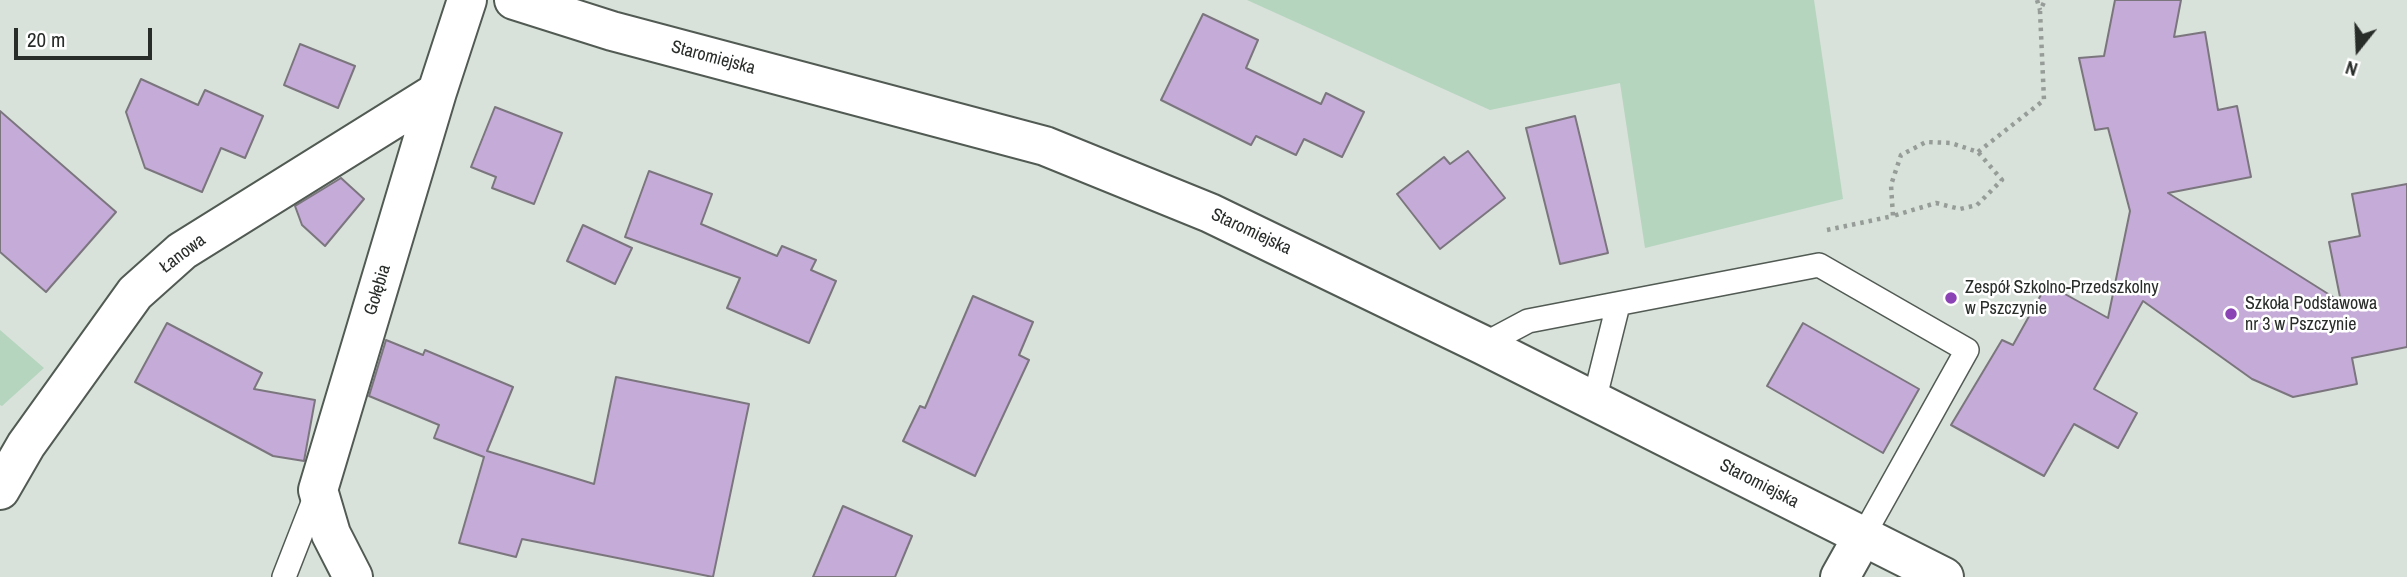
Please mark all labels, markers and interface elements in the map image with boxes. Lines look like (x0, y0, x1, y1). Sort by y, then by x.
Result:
scale bar (18, 14, 156, 58)
north arrow (2323, 14, 2393, 84)
text: 20 m (27, 25, 65, 54)
street label: Staromiejska (669, 36, 757, 80)
text: N (2342, 55, 2361, 83)
street label: Staromiejska (1207, 204, 1295, 260)
street label: Łanowa (156, 230, 210, 278)
street label: Gołębia (360, 262, 396, 318)
place label: Zespół Szkolno-Przedszkolny w Pszczynie (1965, 277, 2159, 320)
marker: Zespół Szkolno-Przedszkolny w Pszczynie (1943, 290, 1959, 306)
place label: Szkoła Podstawowa nr 3 w Pszczynie (2245, 293, 2377, 336)
marker: Szkoła Podstawowa nr 3 w Pszczynie (2223, 306, 2239, 322)
street label: Staromiejska (1716, 455, 1802, 513)

